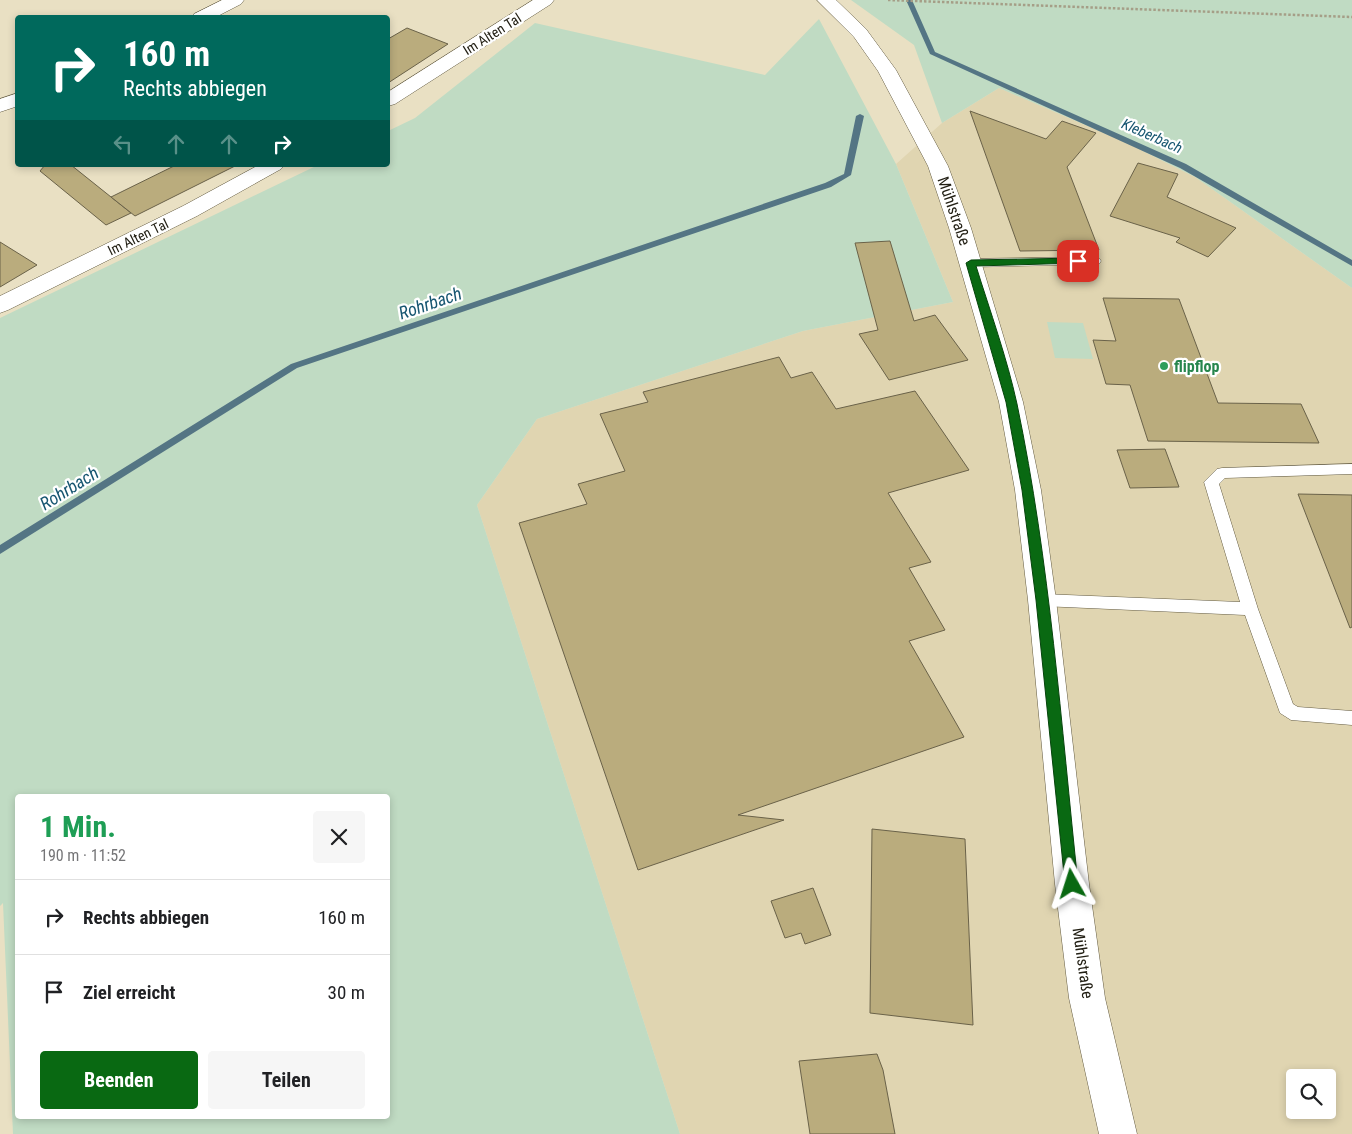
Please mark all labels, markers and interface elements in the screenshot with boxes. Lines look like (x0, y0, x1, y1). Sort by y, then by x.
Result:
street label: Im Alten Tal (460, 10, 524, 58)
text: 160 m (123, 34, 210, 75)
icon: right (40, 35, 105, 100)
text: Rechts abbiegen (123, 76, 267, 101)
water label: Kleberbach (1119, 115, 1185, 157)
icon: left (109, 130, 137, 158)
icon: ahead (162, 130, 190, 158)
icon: ahead (215, 130, 243, 158)
icon: right (268, 130, 296, 158)
street label: Mühlstraße (933, 174, 975, 248)
street label: Im Alten Tal (105, 215, 171, 259)
pin (1057, 240, 1099, 282)
icon: arrive (1064, 247, 1092, 275)
water label: Rohrbach (396, 282, 464, 324)
place label: flipflop (1174, 357, 1219, 376)
marker: flipflop (1158, 360, 1170, 372)
water label: Rohrbach (36, 462, 102, 514)
text: 1 Min. (40, 809, 116, 844)
button: close (313, 811, 365, 863)
text: 190 m · 11:52 (40, 846, 126, 865)
position arrow (1045, 857, 1097, 909)
icon: right (40, 903, 68, 931)
text: Rechts abbiegen (83, 906, 209, 929)
text: 160 m (318, 906, 365, 929)
street label: Mühlstraße (1069, 926, 1097, 1000)
icon: arrive (40, 978, 68, 1006)
text: Ziel erreicht (83, 981, 175, 1004)
text: 30 m (328, 981, 365, 1004)
button: Beenden (40, 1051, 198, 1109)
button: Teilen (208, 1051, 365, 1109)
map controls (1286, 1069, 1336, 1119)
button: search (1286, 1069, 1336, 1119)

